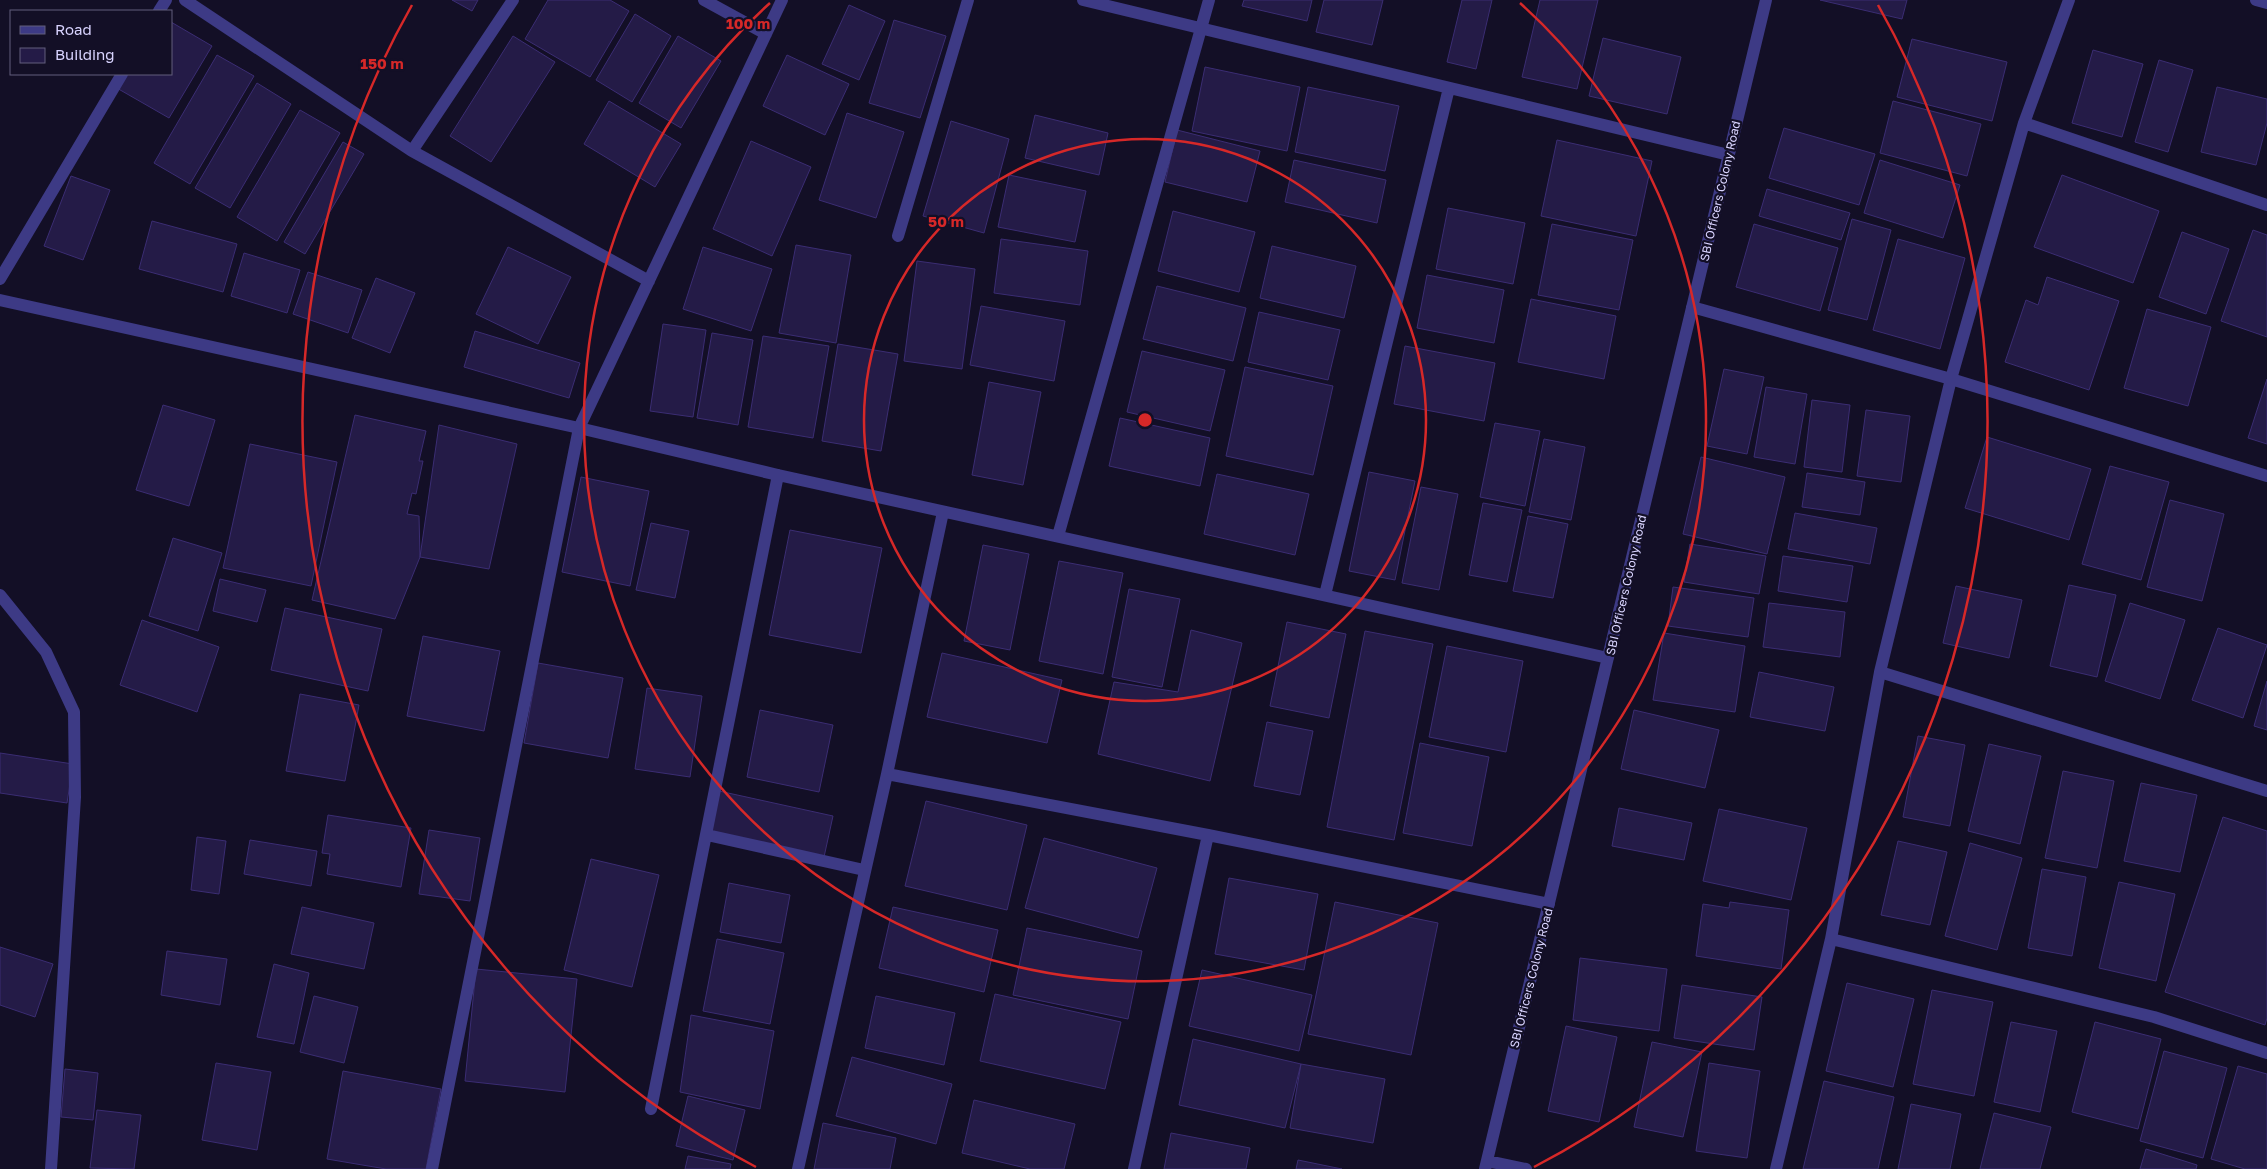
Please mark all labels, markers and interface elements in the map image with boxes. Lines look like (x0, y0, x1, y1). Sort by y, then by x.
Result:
legend (10, 10, 172, 75)
text: 100 m (726, 14, 770, 32)
text: Road (55, 20, 92, 38)
text: Building (55, 45, 115, 63)
text: 150 m (360, 54, 404, 72)
street label: SBI Officers Colony Road (1697, 119, 1743, 263)
text: 50 m (928, 212, 964, 230)
centre of rings (1136, 411, 1154, 429)
street label: SBI Officers Colony Road (1603, 513, 1649, 657)
street label: SBI Officers Colony Road (1506, 907, 1556, 1049)

